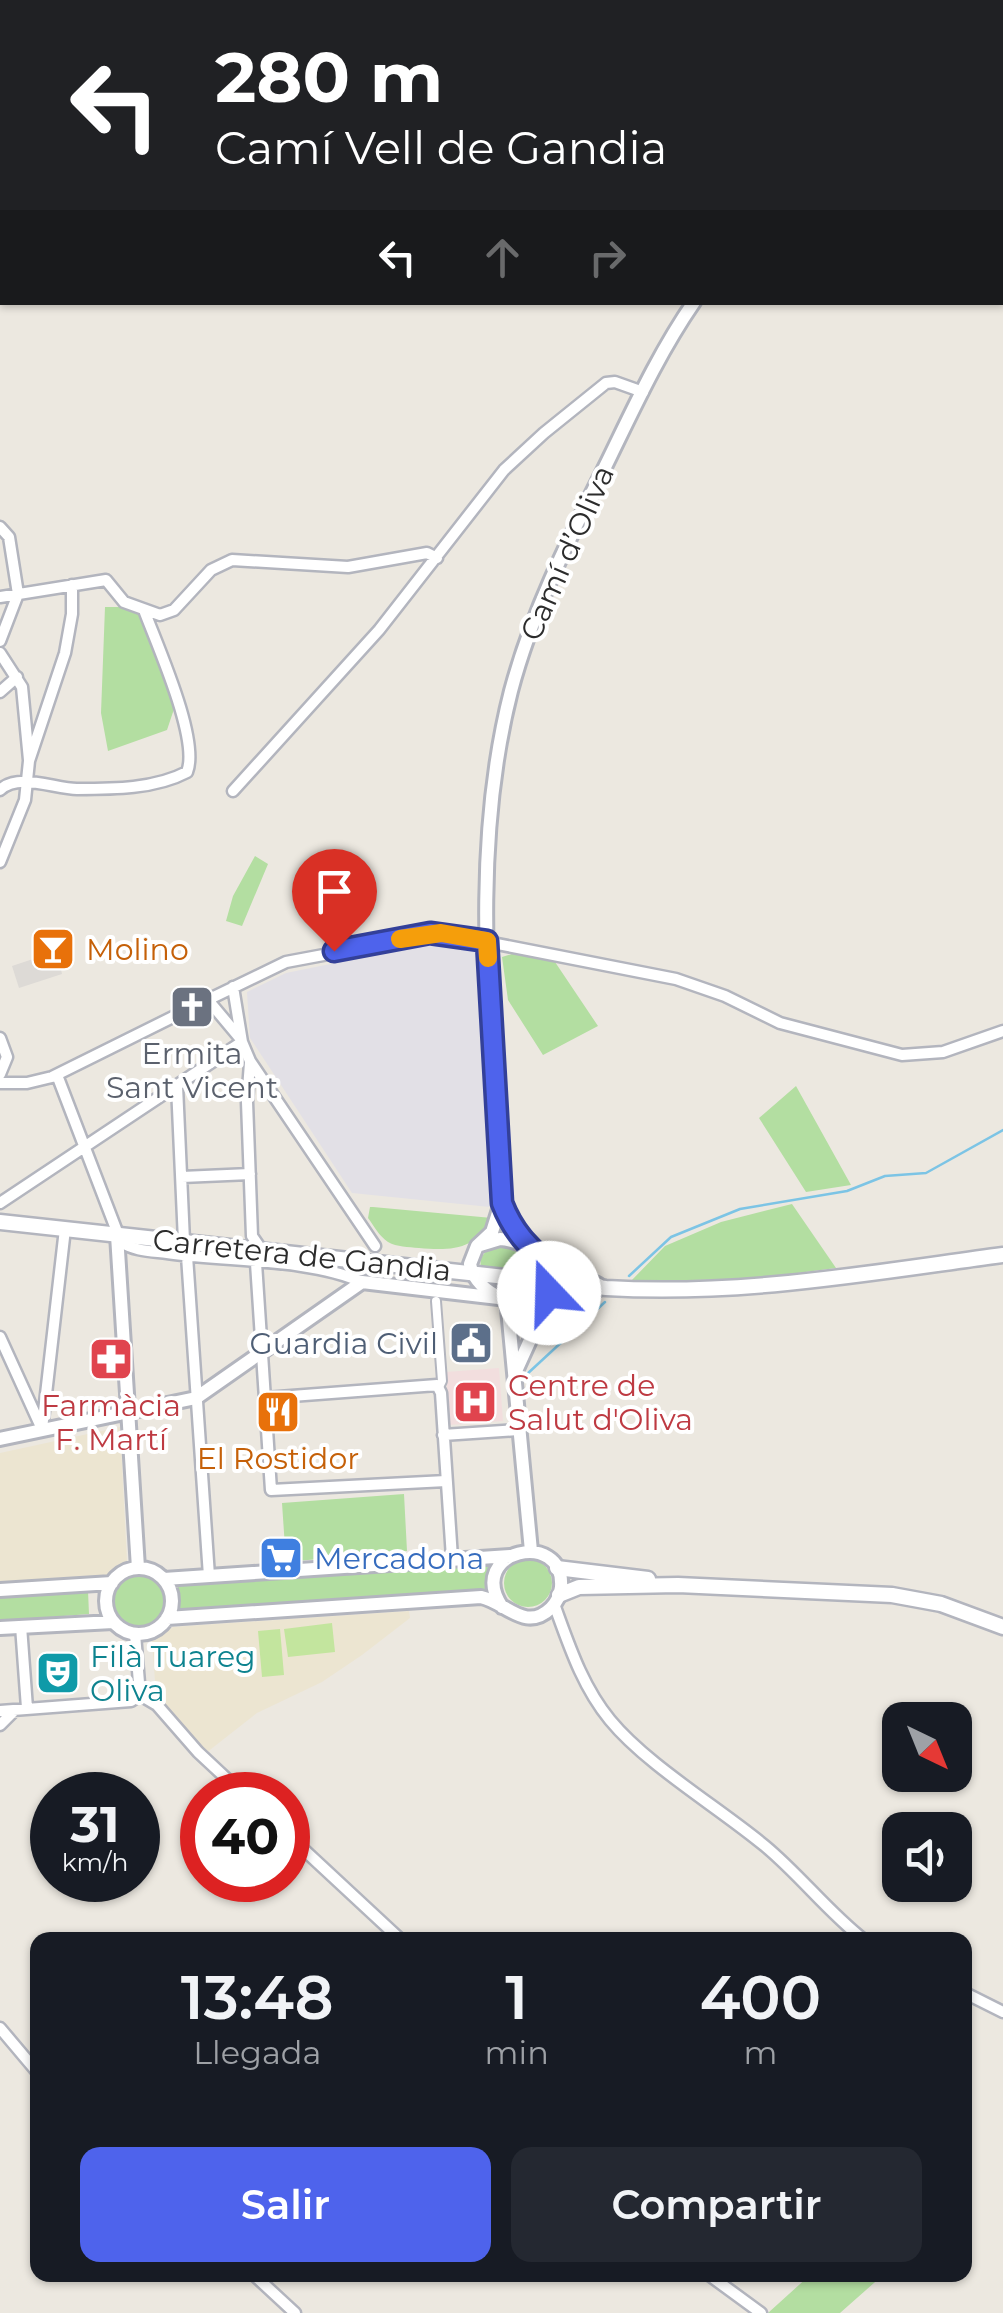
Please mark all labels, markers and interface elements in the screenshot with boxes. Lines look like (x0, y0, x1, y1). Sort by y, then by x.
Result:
text: 280 m (215, 34, 443, 120)
icon: left (50, 40, 180, 170)
text: Camí Vell de Gandia (215, 120, 667, 175)
icon: left (370, 230, 425, 285)
icon: ahead (475, 230, 530, 285)
icon: right (580, 230, 635, 285)
street label: Camí d’Oliva (512, 460, 622, 646)
pin (292, 849, 377, 952)
icon: arrive (307, 864, 362, 919)
bar icon: Molino (30, 926, 76, 972)
place label: Molino (86, 931, 189, 968)
church icon: Ermita Sant Vicent (169, 984, 215, 1030)
place label: Ermita Sant Vicent (106, 1035, 278, 1106)
street label: Carretera de Gandia (151, 1221, 453, 1289)
position arrow (497, 1241, 601, 1345)
public building icon: Guardia Civil (448, 1320, 494, 1366)
place label: Guardia Civil (250, 1325, 438, 1362)
pharmacy icon: Farmàcia F. Martí (88, 1336, 134, 1382)
place label: Centre de Salut d'Oliva (508, 1367, 693, 1438)
hospital icon: Centre de Salut d'Oliva (452, 1379, 498, 1425)
place label: Farmàcia F. Martí (41, 1387, 181, 1458)
restaurant icon: El Rostidor (255, 1389, 301, 1435)
place label: El Rostidor (197, 1440, 359, 1477)
supermarket icon: Mercadona (258, 1535, 304, 1581)
place label: Mercadona (314, 1540, 484, 1577)
place label: Filà Tuareg Oliva (90, 1638, 256, 1709)
theatre icon: Filà Tuareg Oliva (35, 1650, 81, 1696)
north arrow (882, 1702, 972, 1792)
map controls (882, 1702, 972, 1902)
speed limit sign: 40 (180, 1772, 310, 1902)
text: 31 (70, 1794, 120, 1855)
button: sound (882, 1812, 972, 1902)
text: km/h (62, 1847, 128, 1877)
text: 13:48 (181, 1961, 334, 2034)
text: 1 (505, 1961, 528, 2034)
text: 400 (700, 1961, 821, 2034)
text: Llegada (193, 2033, 321, 2072)
text: min (485, 2033, 549, 2072)
text: m (743, 2033, 777, 2072)
button: Salir (80, 2147, 491, 2262)
button: Compartir (511, 2147, 922, 2262)

